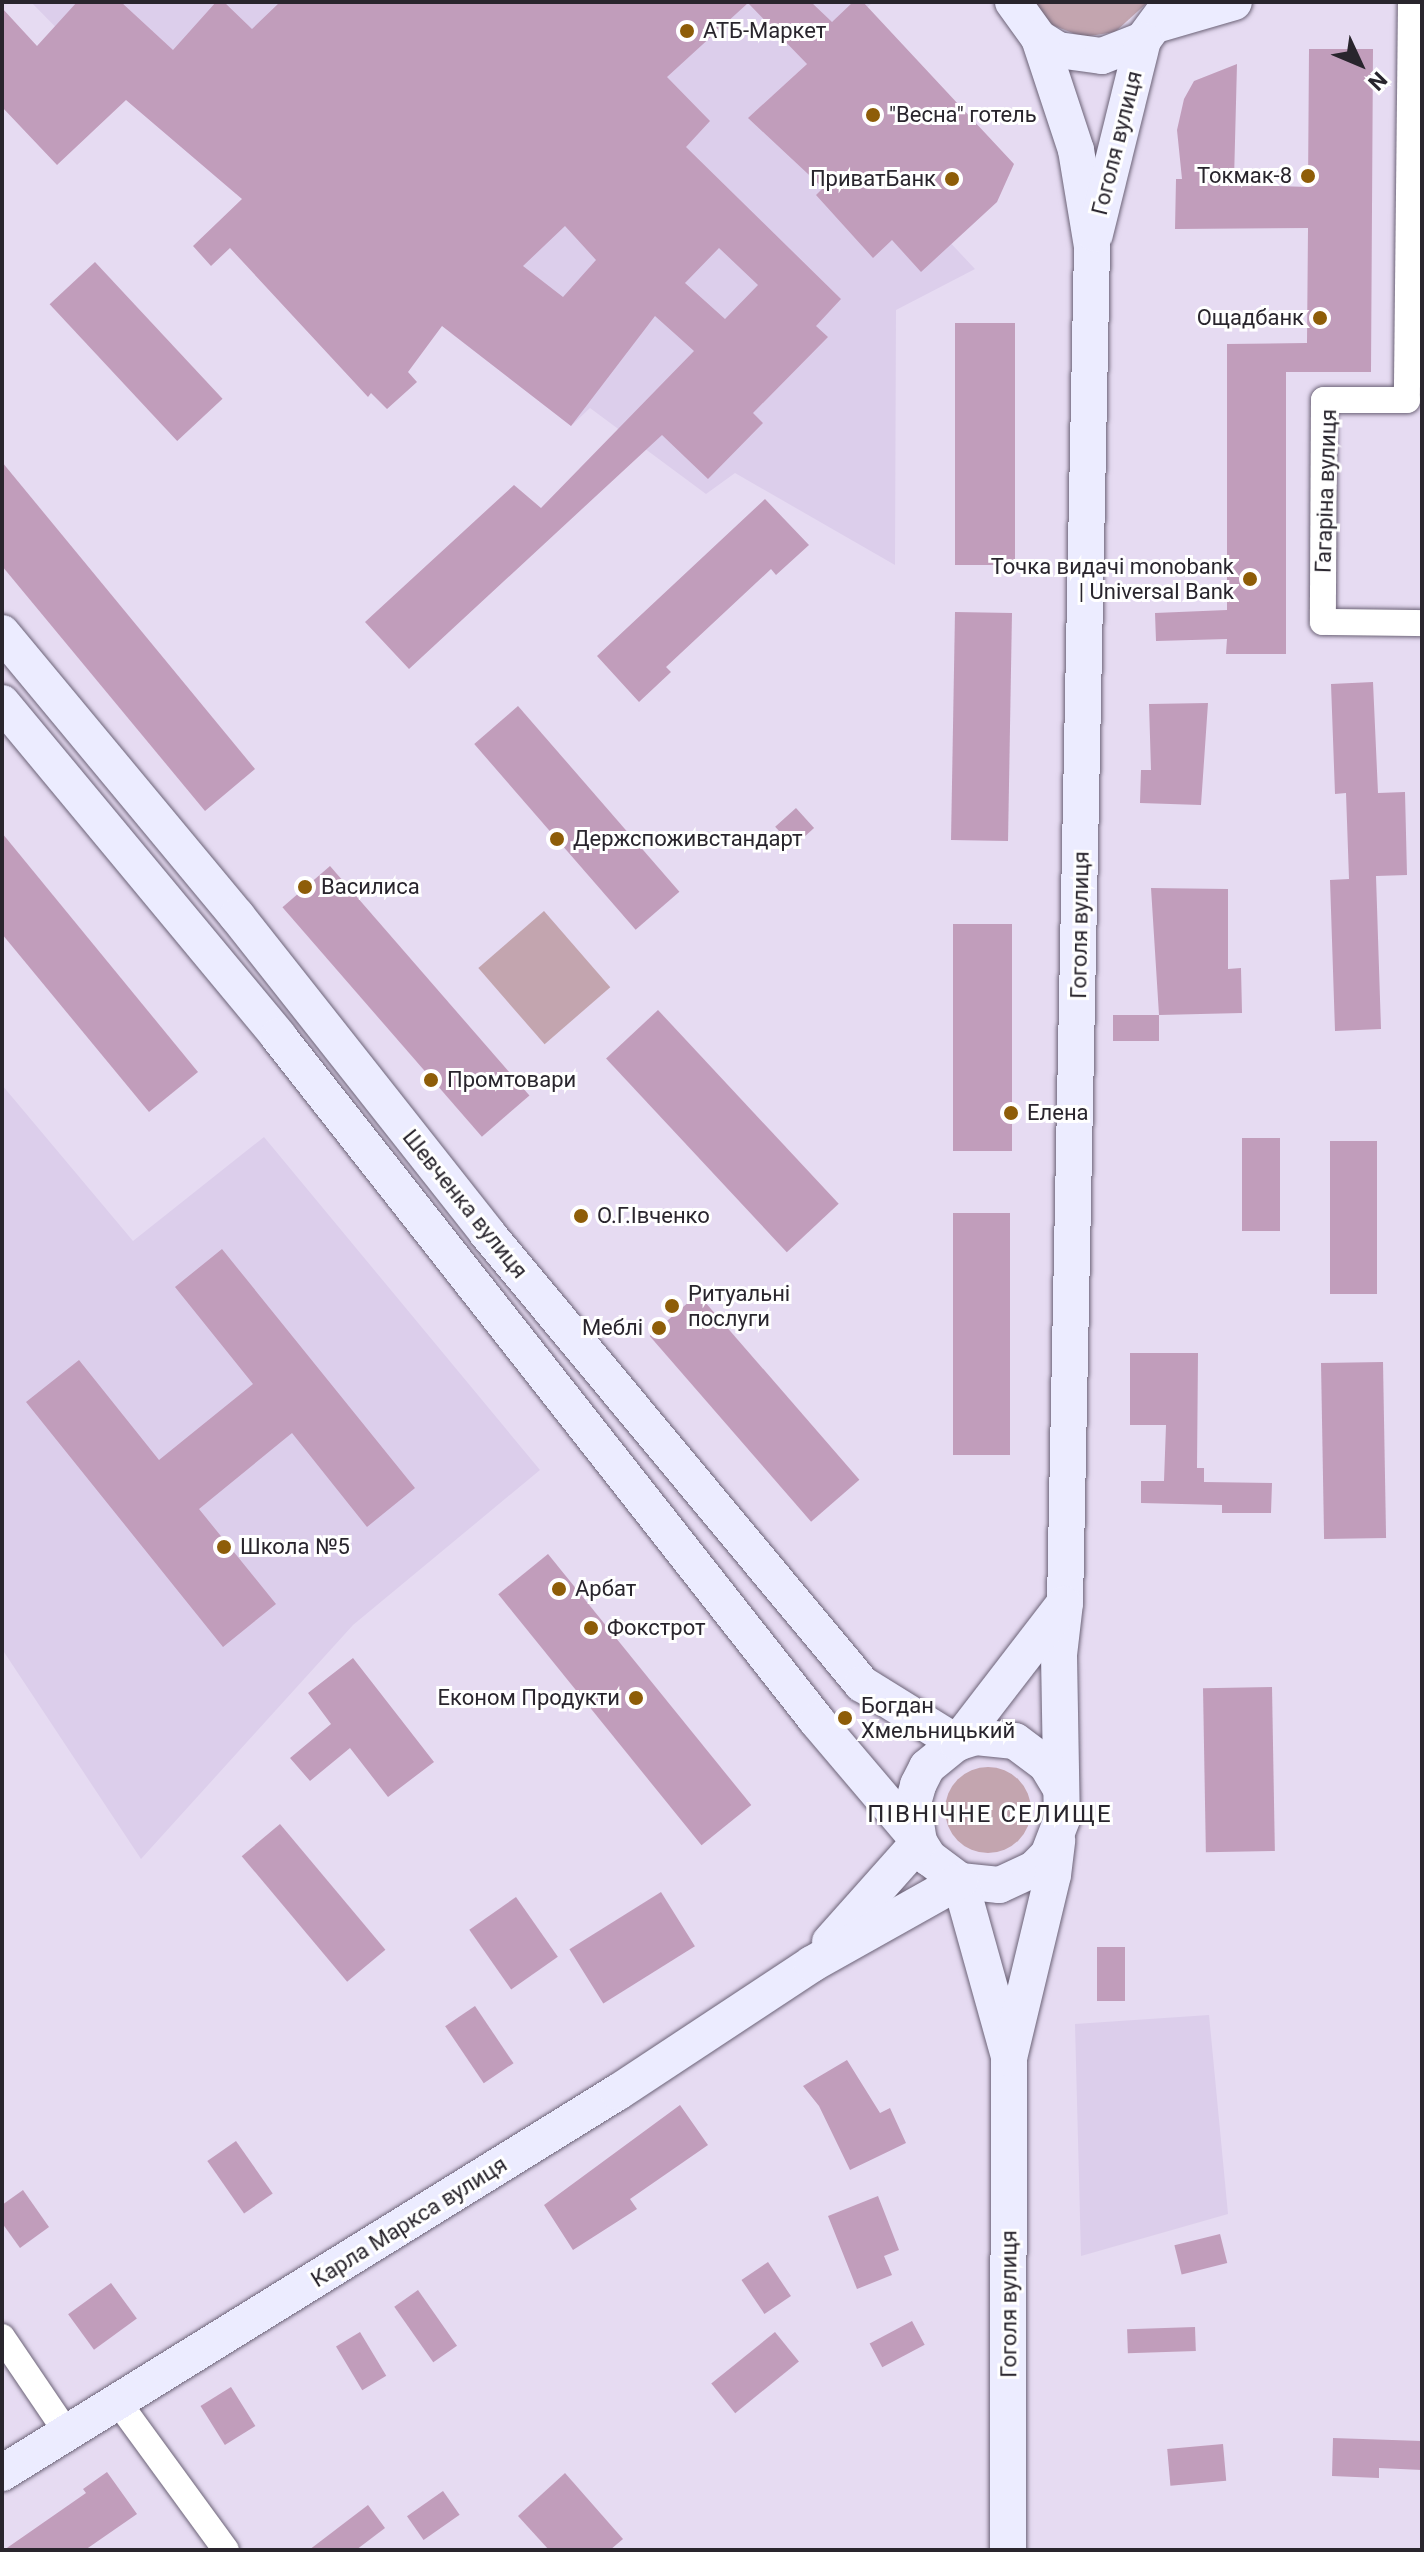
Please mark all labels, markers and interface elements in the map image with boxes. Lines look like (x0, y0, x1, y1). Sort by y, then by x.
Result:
place label: АТБ-Маркет (703, 18, 826, 44)
marker: АТБ-Маркет (678, 22, 696, 40)
north arrow (1320, 24, 1400, 104)
text: N (1363, 67, 1392, 95)
street label: Гоголя вулиця (1086, 68, 1148, 218)
place label: "Весна" готель (889, 102, 1037, 128)
marker: "Весна" готель (864, 106, 882, 124)
place label: Токмак-8 (1197, 163, 1292, 189)
place label: ПриватБанк (810, 166, 936, 192)
marker: Токмак-8 (1299, 167, 1317, 185)
marker: ПриватБанк (943, 170, 961, 188)
place label: Ощадбанк (1197, 305, 1304, 331)
marker: Ощадбанк (1311, 309, 1329, 327)
street label: Гагаріна вулиця (1310, 409, 1342, 573)
place label: Точка видачі monobank | Universal Bank (991, 553, 1234, 604)
marker: Точка видачі monobank | Universal Bank (1241, 570, 1259, 588)
place label: Держспоживстандарт (573, 826, 803, 852)
marker: Держспоживстандарт (548, 830, 566, 848)
street label: Гоголя вулиця (1066, 851, 1094, 999)
place label: Василиса (321, 874, 420, 900)
marker: Василиса (296, 878, 314, 896)
place label: Промтовари (447, 1067, 576, 1093)
marker: Промтовари (422, 1071, 440, 1089)
place label: Елена (1027, 1100, 1089, 1126)
marker: Елена (1002, 1104, 1020, 1122)
street label: Шевченка вулиця (397, 1124, 533, 1284)
place label: О.Г.Івченко (597, 1203, 710, 1229)
marker: О.Г.Івченко (572, 1207, 590, 1225)
place label: Ритуальні послуги (688, 1280, 790, 1332)
marker: Ритуальні послуги (663, 1297, 681, 1315)
place label: Меблі (582, 1315, 643, 1341)
marker: Меблі (650, 1319, 668, 1337)
place label: Школа №5 (240, 1534, 350, 1560)
marker: Школа №5 (215, 1538, 233, 1556)
place label: Арбат (575, 1576, 636, 1602)
marker: Арбат (550, 1580, 568, 1598)
place label: Фокстрот (607, 1615, 706, 1641)
marker: Фокстрот (582, 1619, 600, 1637)
place label: Економ Продукти (438, 1685, 620, 1711)
marker: Економ Продукти (627, 1689, 645, 1707)
place label: Богдан Хмельницький (861, 1692, 1015, 1744)
marker: Богдан Хмельницький (836, 1709, 854, 1727)
district label: ПІВНІЧНЕ СЕЛИЩЕ (867, 1801, 1113, 1829)
street label: Карла Маркса вулиця (306, 2151, 512, 2293)
street label: Гоголя вулиця (996, 2230, 1022, 2378)

